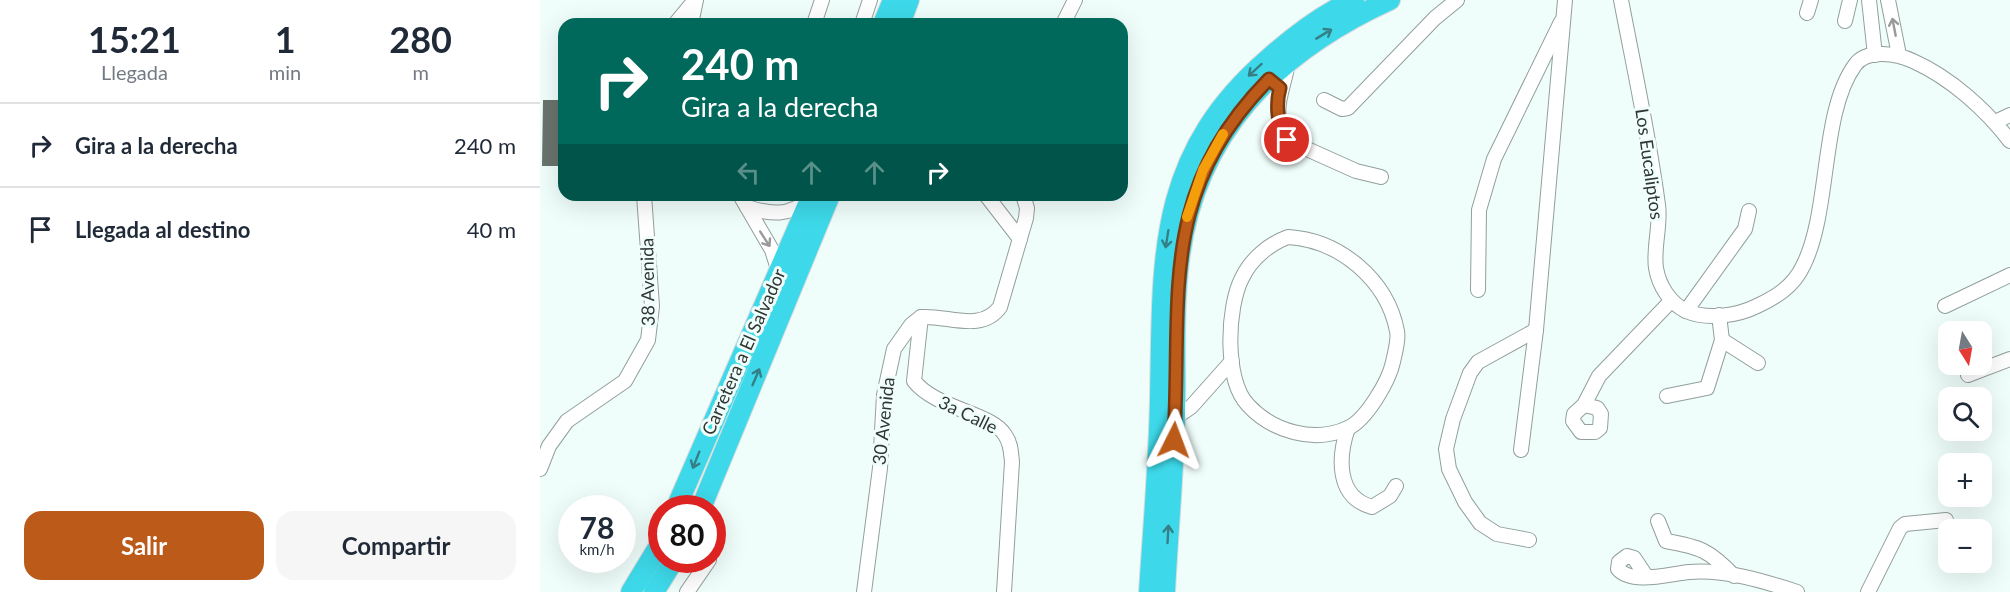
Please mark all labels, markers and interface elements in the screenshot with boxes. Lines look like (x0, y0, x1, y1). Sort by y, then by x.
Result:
text: 15:21 (88, 17, 181, 61)
text: 1 (275, 17, 296, 61)
text: 280 (389, 17, 452, 61)
one-way arrow (1888, 18, 1899, 37)
one-way arrow (1315, 27, 1332, 39)
text: 240 m (681, 39, 799, 89)
icon: right (582, 42, 660, 120)
text: Llegada (101, 60, 168, 84)
text: min (269, 60, 301, 84)
text: m (412, 60, 429, 84)
one-way arrow (1248, 63, 1263, 77)
text: Gira a la derecha (681, 90, 878, 123)
street label: Los Eucaliptos (1631, 107, 1669, 221)
pin (1261, 114, 1312, 165)
icon: arrive (1270, 123, 1303, 156)
icon: right (24, 129, 57, 162)
text: Gira a la derecha (75, 132, 238, 159)
text: 240 m (454, 132, 516, 159)
icon: left (732, 156, 765, 189)
icon: ahead (795, 156, 828, 189)
icon: ahead (858, 156, 891, 189)
icon: right (921, 156, 954, 189)
icon: arrive (24, 213, 57, 246)
text: Llegada al destino (75, 216, 251, 243)
text: 40 m (467, 216, 516, 243)
one-way arrow (1161, 229, 1172, 248)
one-way arrow (759, 230, 771, 247)
street label: 38 Avenida (635, 238, 659, 326)
street label: Carretera a El Salvador (697, 265, 790, 438)
north arrow (1938, 321, 1992, 375)
map controls (1938, 321, 1992, 573)
one-way arrow (751, 369, 763, 387)
street label: 30 Avenida (867, 376, 899, 466)
button: search (1938, 387, 1992, 441)
street label: 3a Calle (935, 390, 1002, 438)
position arrow (1142, 408, 1206, 472)
one-way arrow (690, 451, 701, 469)
button: + (1938, 453, 1992, 507)
speed limit sign: 80 (648, 495, 726, 573)
text: 78 (580, 509, 614, 545)
button: Salir (24, 511, 264, 580)
button: Compartir (276, 511, 516, 580)
button: − (1938, 519, 1992, 573)
one-way arrow (1163, 524, 1174, 544)
text: km/h (579, 540, 615, 558)

